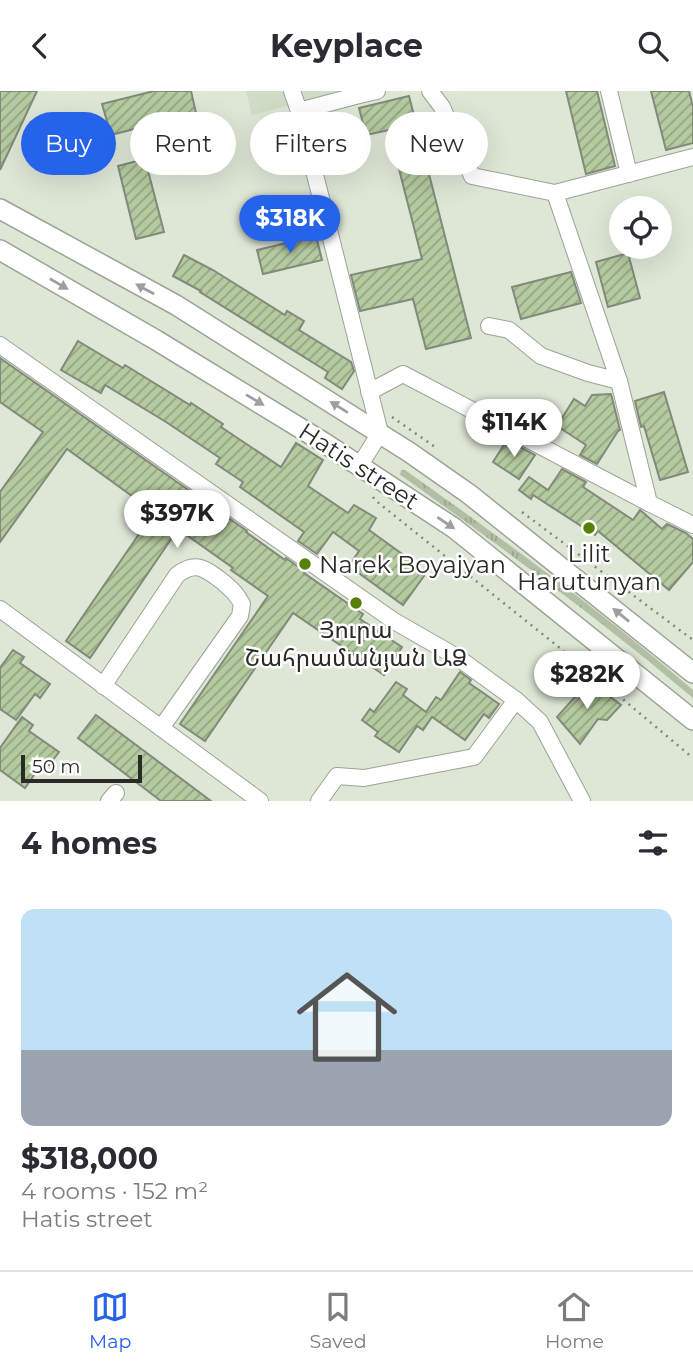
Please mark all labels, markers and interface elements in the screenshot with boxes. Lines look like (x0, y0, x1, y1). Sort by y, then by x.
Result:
text: Keyplace (270, 26, 423, 65)
icon: back (21, 27, 59, 65)
icon: search (634, 27, 672, 65)
chip: Buy (21, 112, 116, 175)
chip: Rent (130, 112, 236, 175)
chip: Filters (250, 112, 371, 175)
chip: New (385, 112, 488, 175)
pin: $318K (241, 195, 339, 255)
map controls (609, 196, 672, 259)
button: locate (609, 196, 672, 259)
text: $318K (255, 204, 325, 232)
one-way arrow (49, 278, 69, 290)
one-way arrow (135, 283, 155, 295)
one-way arrow (245, 394, 264, 407)
pin: $114K (465, 399, 563, 459)
one-way arrow (330, 401, 349, 414)
text: $114K (481, 408, 547, 436)
street label: Hatis street (293, 416, 425, 516)
pin: $397K (128, 491, 226, 550)
text: $397K (140, 499, 214, 527)
one-way arrow (437, 516, 455, 530)
marker: Lilit Harutunyan (581, 520, 597, 536)
place label: Lilit Harutunyan (517, 539, 661, 596)
place label: Narek Boyajyan (319, 550, 506, 579)
marker: Narek Boyajyan (297, 556, 313, 572)
marker: Յուրա Շահրամանյան ԱՁ (348, 595, 364, 611)
one-way arrow (612, 608, 629, 623)
place label: Յուրա Շահրամանյան ԱՁ (244, 615, 468, 672)
pin: $282K (538, 651, 636, 711)
text: $282K (550, 660, 624, 688)
scale bar (21, 752, 142, 784)
text: 50 m (32, 755, 80, 778)
icon: filters (634, 824, 672, 862)
text: 4 homes (21, 825, 157, 862)
icon: home (284, 954, 410, 1080)
text: $318,000 (21, 1140, 158, 1177)
text: 4 rooms · 152 m² (21, 1177, 208, 1205)
text: Hatis street (21, 1205, 153, 1233)
tab: Map (89, 1288, 131, 1353)
tab: Saved (310, 1288, 367, 1353)
tab: Home (545, 1288, 604, 1353)

